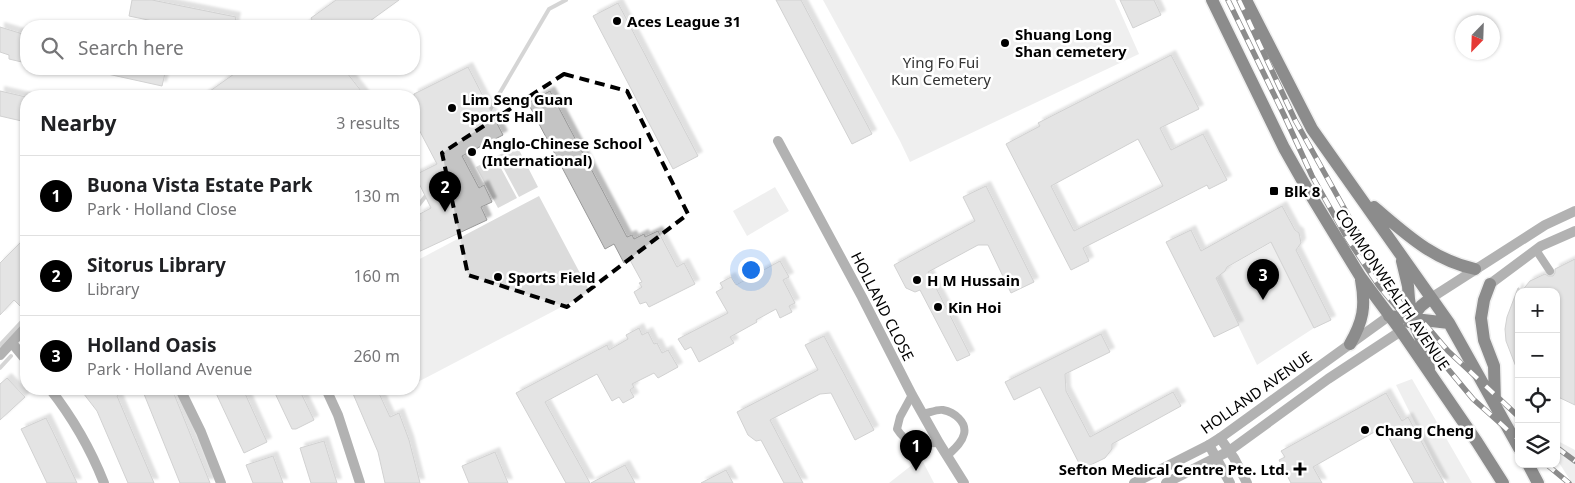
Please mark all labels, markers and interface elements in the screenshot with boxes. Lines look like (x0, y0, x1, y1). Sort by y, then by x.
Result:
place label: Aces League 31 (627, 11, 741, 31)
marker: Aces League 31 (611, 15, 623, 27)
north arrow (1455, 15, 1500, 60)
search box (20, 20, 420, 75)
place label: Shuang Long Shan cemetery (1015, 24, 1127, 61)
icon: search (38, 34, 66, 62)
text: Search here (78, 35, 184, 61)
marker: Shuang Long Shan cemetery (999, 37, 1011, 49)
park label: Ying Fo Fui Kun Cemetery (891, 52, 991, 89)
place label: Lim Seng Guan Sports Hall (462, 89, 573, 126)
marker: Lim Seng Guan Sports Hall (446, 102, 458, 114)
text: Nearby (40, 109, 116, 137)
text: 3 results (336, 112, 400, 134)
place label: Anglo-Chinese School (International) (482, 133, 642, 170)
marker: Anglo-Chinese School (International) (466, 146, 478, 158)
pin: 2 (429, 171, 461, 212)
text: Buona Vista Estate Park (87, 172, 312, 198)
place label: Blk 8 (1284, 181, 1321, 201)
text: 1 (51, 185, 61, 207)
text: 130 m (353, 185, 400, 207)
marker: Blk 8 (1268, 185, 1280, 197)
text: Park · Holland Close (87, 198, 237, 220)
street label: COMMONWEALTH AVENUE (1331, 204, 1455, 374)
street label: HOLLAND CLOSE (847, 248, 919, 364)
text: Sitorus Library (87, 252, 226, 278)
your location (738, 257, 764, 283)
pin: 3 (1247, 259, 1279, 300)
text: 2 (51, 265, 61, 287)
text: 160 m (353, 265, 400, 287)
place label: Sports Field (508, 267, 595, 287)
place label: H M Hussain (927, 270, 1020, 290)
marker: Sports Field (492, 271, 504, 283)
marker: H M Hussain (911, 274, 923, 286)
text: Library (87, 278, 139, 300)
map controls (1515, 288, 1560, 468)
button: + (1515, 288, 1560, 333)
place label: Kin Hoi (948, 297, 1001, 317)
marker: Kin Hoi (932, 301, 944, 313)
text: Holland Oasis (87, 332, 217, 358)
button: − (1515, 333, 1560, 378)
text: 3 (51, 345, 61, 367)
text: 260 m (353, 345, 400, 367)
street label: HOLLAND AVENUE (1196, 346, 1316, 438)
text: Park · Holland Avenue (87, 358, 252, 380)
button: locate (1515, 378, 1560, 423)
place label: Chang Cheng (1375, 420, 1474, 440)
button: layers (1515, 423, 1560, 468)
marker: Chang Cheng (1359, 424, 1371, 436)
pin: 1 (900, 430, 932, 471)
place label: Sefton Medical Centre Pte. Ltd. (1059, 459, 1289, 479)
marker: Sefton Medical Centre Pte. Ltd. (1293, 462, 1307, 476)

